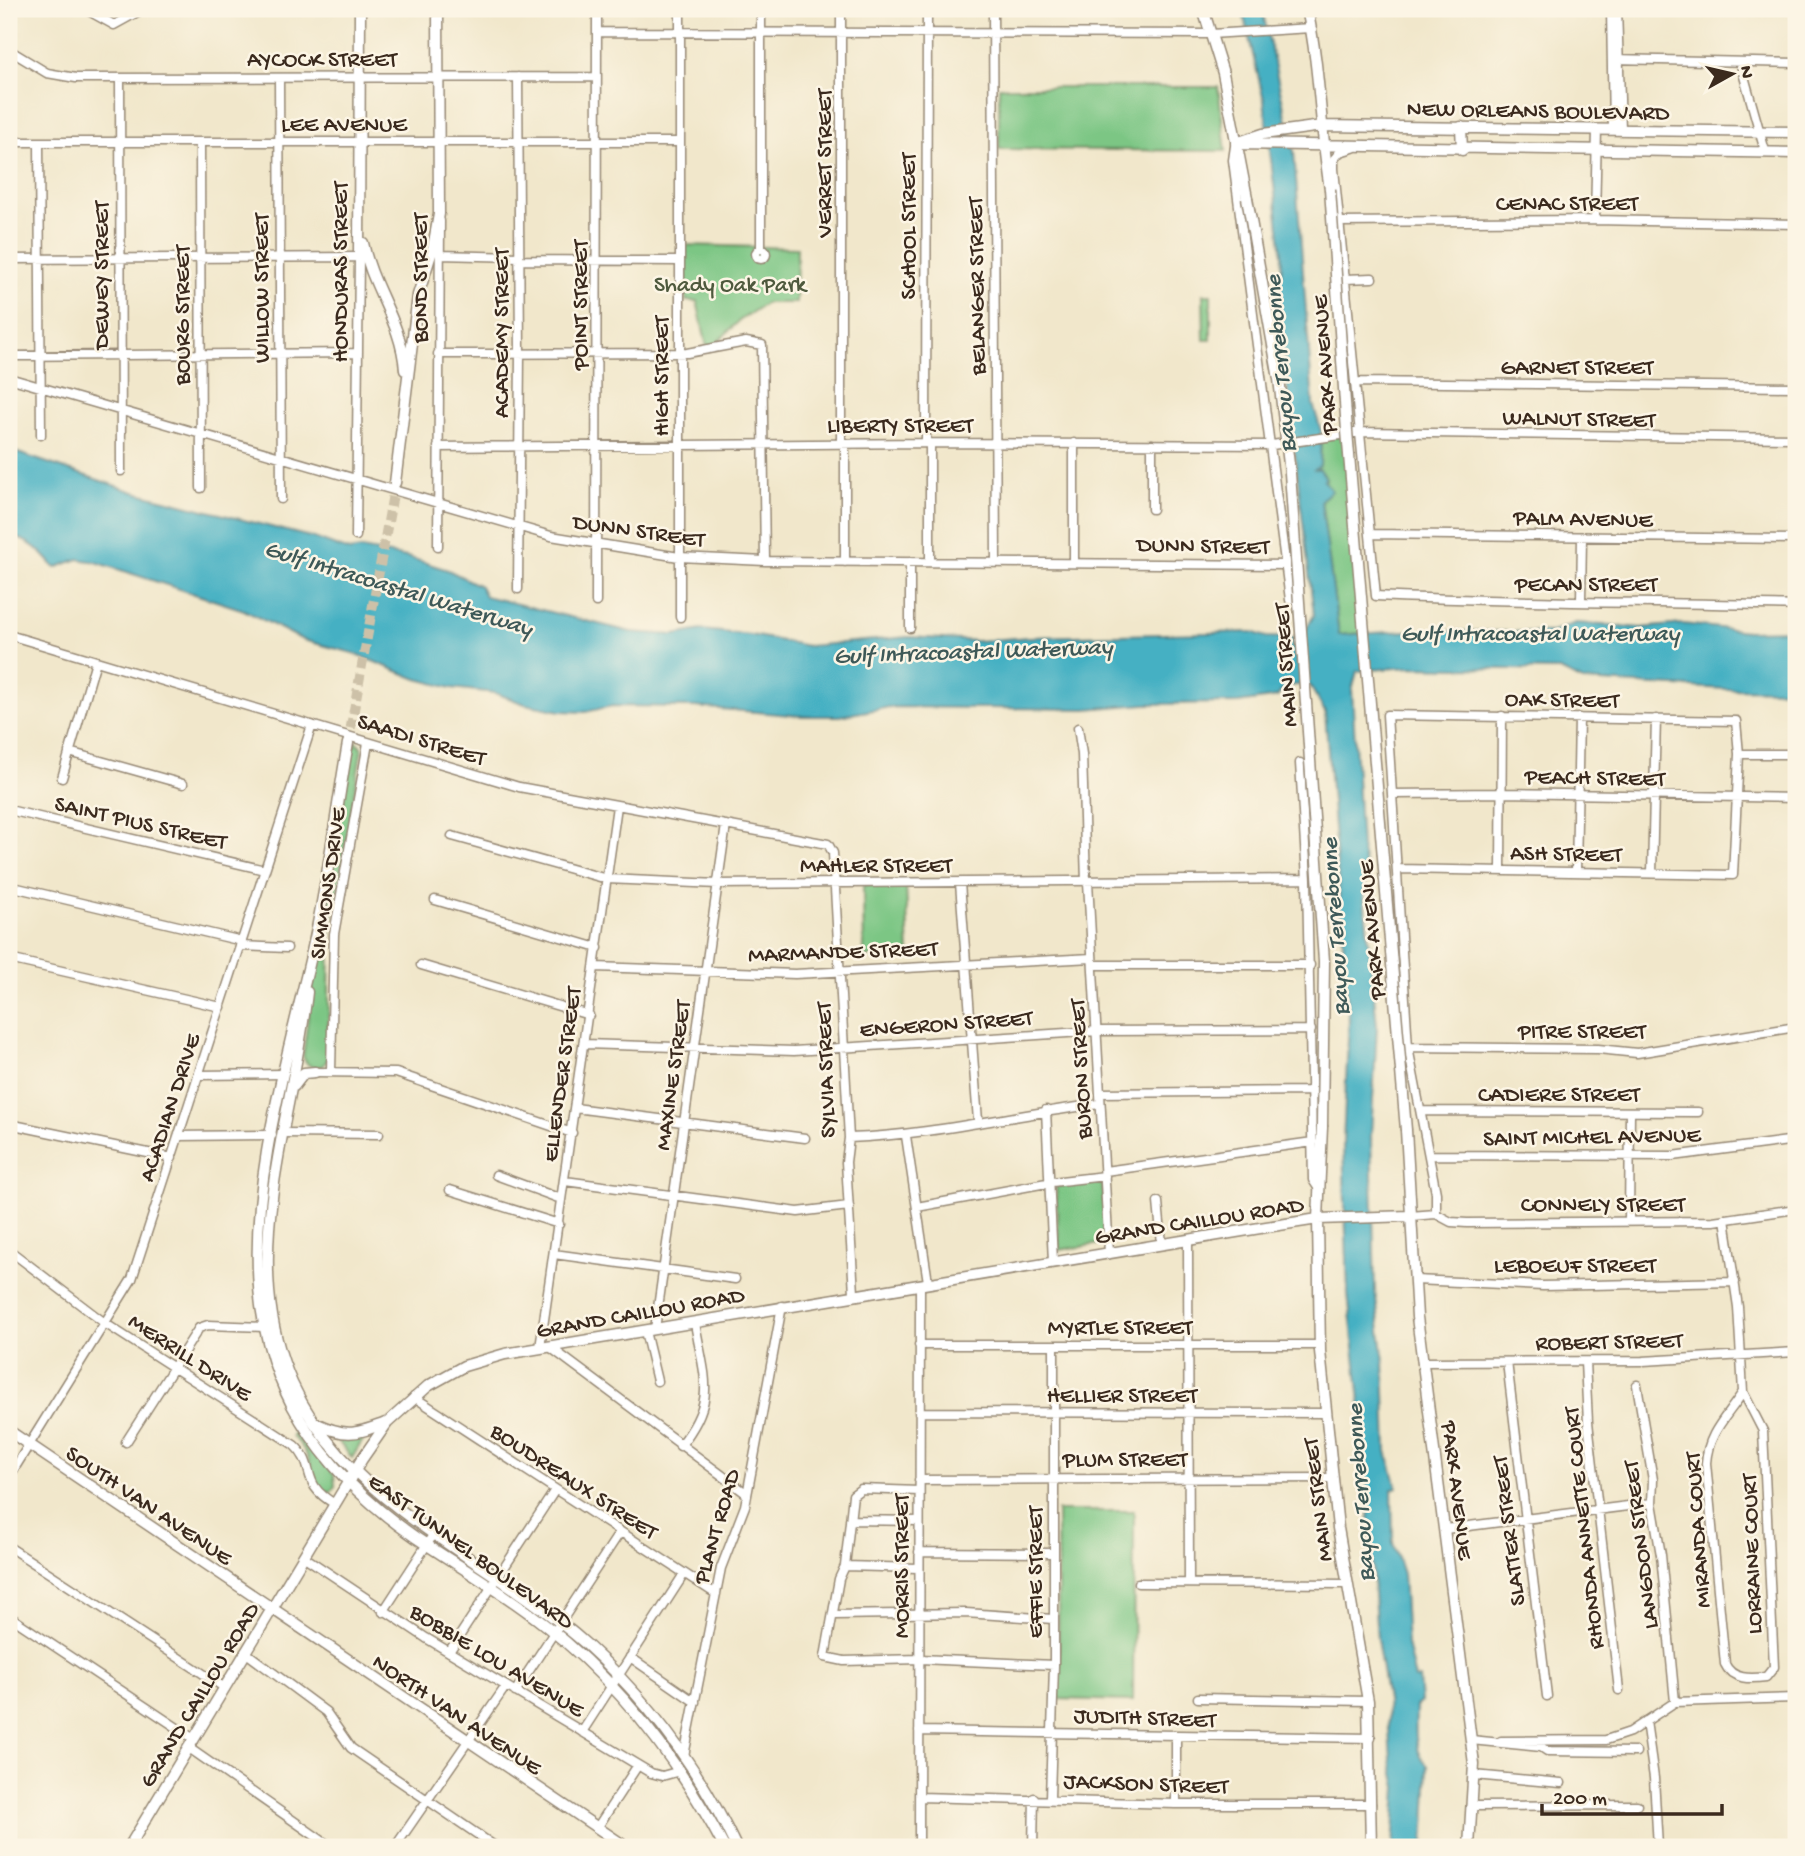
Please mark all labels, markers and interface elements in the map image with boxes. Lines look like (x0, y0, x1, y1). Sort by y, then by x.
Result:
north arrow (1696, 38, 1766, 108)
street label: AYCOCK STREET (247, 48, 398, 75)
text: N (1733, 64, 1758, 80)
street label: VERRET STREET (813, 87, 840, 238)
street label: NEW ORLEANS BOULEVARD (1406, 97, 1671, 128)
street label: LEE AVENUE (281, 113, 409, 140)
street label: SCHOOL STREET (897, 151, 924, 299)
street label: HONDURAS STREET (329, 180, 356, 363)
street label: CENAC STREET (1496, 192, 1639, 219)
street label: BELANGER STREET (963, 195, 994, 376)
street label: DEWEY STREET (90, 200, 117, 351)
street label: WILLOW STREET (250, 212, 277, 363)
street label: BOND STREET (409, 212, 436, 344)
street label: POINT STREET (569, 239, 596, 371)
street label: BOURG STREET (171, 244, 198, 386)
street label: ACADEMY STREET (490, 247, 517, 418)
water label: Bayou Terrebonne (1260, 272, 1305, 454)
park label: Shady Oak Park (654, 273, 809, 300)
street label: PARK AVENUE (1308, 292, 1345, 436)
street label: HIGH STREET (650, 314, 677, 436)
street label: GARNET STREET (1501, 356, 1655, 383)
street label: WALNUT STREET (1502, 406, 1657, 435)
street label: LIBERTY STREET (827, 414, 974, 441)
street label: PALM AVENUE (1512, 506, 1655, 535)
street label: DUNN STREET (569, 510, 707, 555)
street label: DUNN STREET (1134, 533, 1271, 562)
water label: Gulf Intracoastal Waterway (261, 536, 537, 646)
street label: PECAN STREET (1514, 573, 1658, 600)
street label: MAIN STREET (1270, 601, 1305, 728)
water label: Gulf Intracoastal Waterway (1401, 621, 1681, 650)
water label: Gulf Intracoastal Waterway (833, 634, 1115, 673)
street label: OAK STREET (1504, 687, 1621, 716)
street label: SAADI STREET (354, 709, 490, 774)
street label: PEACH STREET (1523, 765, 1667, 794)
street label: SAINT PIUS STREET (52, 791, 230, 858)
street label: SIMMONS DRIVE (305, 804, 354, 961)
water label: Bayou Terrebonne (1317, 835, 1358, 1017)
street label: ASH STREET (1510, 841, 1623, 870)
street label: MAHLER STREET (800, 854, 953, 881)
street label: PARK AVENUE (1354, 857, 1393, 1001)
street label: MARMANDE STREET (748, 937, 940, 970)
street label: ELLENDER STREET (538, 984, 589, 1164)
street label: BURON STREET (1065, 997, 1100, 1141)
street label: MAXINE STREET (651, 998, 699, 1152)
street label: SYLVIA STREET (812, 1000, 843, 1138)
street label: ENGERON STREET (859, 1006, 1035, 1045)
street label: PITRE STREET (1517, 1020, 1647, 1047)
street label: ACADIAN DRIVE (135, 1029, 208, 1185)
street label: CADIERE STREET (1478, 1083, 1641, 1110)
street label: SAINT MICHEL AVENUE (1483, 1123, 1703, 1154)
street label: GRAND CAILLOU ROAD (1093, 1192, 1307, 1252)
street label: CONNELY STREET (1521, 1193, 1686, 1220)
street label: LEBOEUF STREET (1494, 1254, 1657, 1281)
street label: GRAND CAILLOU ROAD (534, 1283, 748, 1346)
street label: MERRILL DRIVE (122, 1309, 257, 1410)
street label: MYRTLE STREET (1048, 1316, 1194, 1343)
street label: ROBERT STREET (1535, 1329, 1684, 1358)
street label: HELLIER STREET (1047, 1384, 1199, 1411)
water label: Bayou Terrebonne (1342, 1401, 1383, 1583)
street label: RHONDA ANNETTE COURT (1559, 1404, 1612, 1650)
street label: BOUDREAUX STREET (484, 1418, 663, 1548)
street label: PARK AVENUE (1433, 1418, 1478, 1563)
street label: MAIN STREET (1298, 1435, 1340, 1563)
street label: SOUTH VAN AVENUE (60, 1441, 238, 1574)
street label: PLUM STREET (1062, 1448, 1189, 1475)
street label: MIRANDA COURT (1680, 1450, 1718, 1609)
street label: SLATTER STREET (1488, 1453, 1533, 1607)
street label: LANGDON STREET (1619, 1457, 1666, 1631)
street label: PLANT ROAD (689, 1465, 748, 1589)
street label: EAST TUNNEL BOULEVARD (362, 1469, 579, 1637)
street label: LORRAINE COURT (1737, 1472, 1770, 1635)
street label: MORRIS STREET (890, 1493, 917, 1638)
street label: EFFIE STREET (1024, 1505, 1051, 1638)
street label: GRAND CAILLOU ROAD (135, 1598, 267, 1793)
street label: BOBBIE LOU AVENUE (403, 1599, 590, 1726)
street label: NORTH VAN AVENUE (366, 1649, 547, 1784)
street label: JUDITH STREET (1073, 1704, 1218, 1736)
street label: JACKSON STREET (1063, 1769, 1230, 1802)
scale bar (1542, 1772, 1723, 1816)
text: 200 m (1553, 1788, 1607, 1813)

